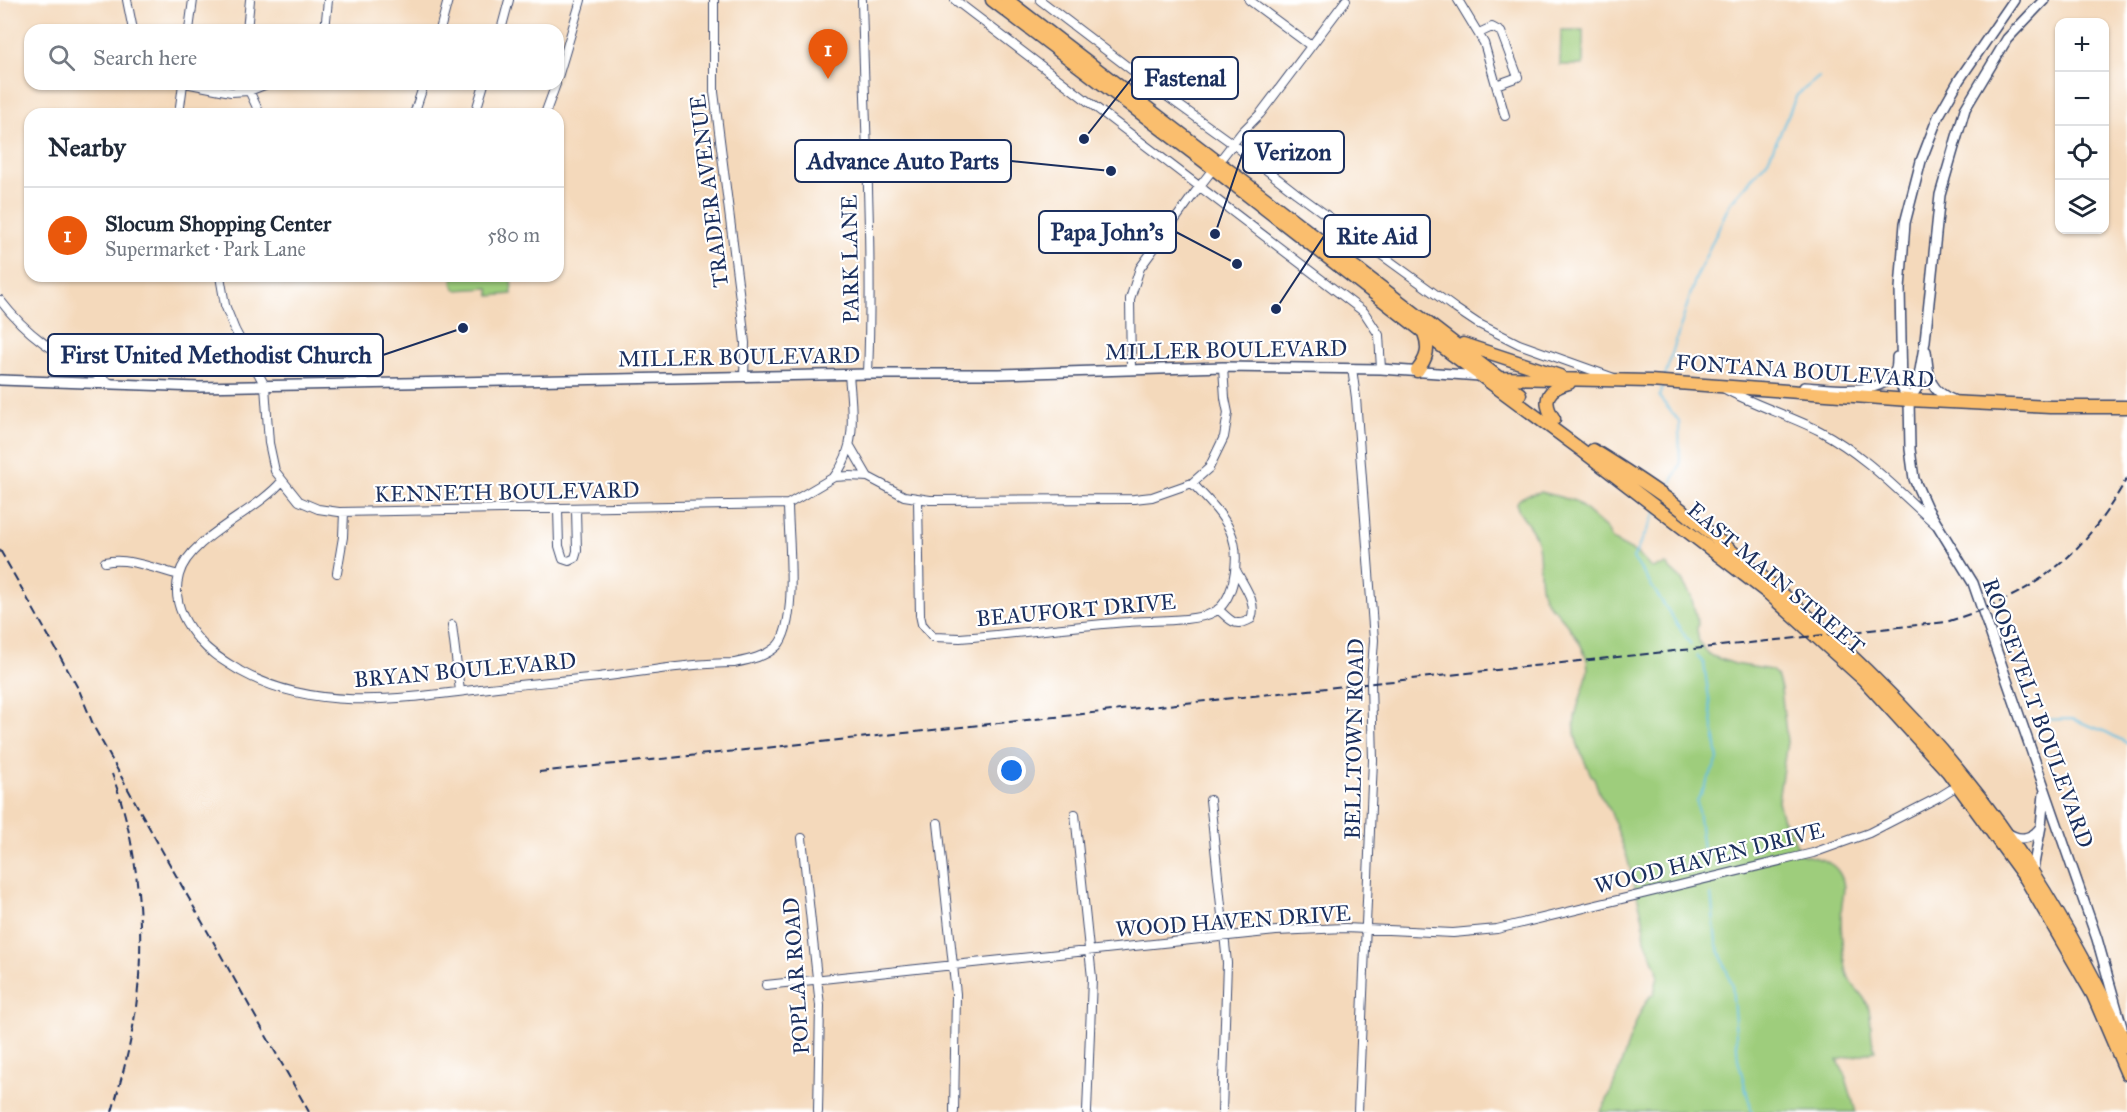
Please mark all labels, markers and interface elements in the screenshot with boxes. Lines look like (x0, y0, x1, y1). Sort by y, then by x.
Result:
map controls (2055, 18, 2109, 234)
button: + (2055, 18, 2109, 72)
search box (24, 24, 564, 90)
pin: 1 (808, 29, 848, 79)
icon: search (45, 41, 78, 74)
text: Search here (93, 44, 197, 71)
callout: Fastenal (1132, 57, 1238, 99)
text: Fastenal (1144, 63, 1227, 93)
button: − (2055, 72, 2109, 126)
street label: TRADER AVENUE (684, 93, 734, 289)
button: locate (2055, 126, 2109, 180)
text: Nearby (48, 131, 126, 163)
callout: Verizon (1243, 131, 1344, 173)
text: Verizon (1254, 137, 1331, 167)
callout: Advance Auto Parts (795, 140, 1011, 182)
text: Advance Auto Parts (805, 146, 999, 176)
button: layers (2055, 180, 2109, 234)
street label: PARK LANE (835, 194, 865, 324)
text: Slocum Shopping Center (105, 210, 331, 237)
callout: Papa John's (1039, 211, 1176, 253)
callout: Rite Aid (1324, 215, 1430, 257)
text: Papa John's (1051, 217, 1164, 247)
text: Rite Aid (1336, 221, 1419, 251)
text: 1 (64, 223, 71, 247)
text: 580 m (487, 223, 540, 247)
text: Supermarket · Park Lane (105, 237, 306, 261)
callout: First United Methodist Church (48, 334, 383, 376)
street label: MILLER BOULEVARD (1105, 334, 1347, 366)
text: First United Methodist Church (60, 340, 372, 370)
street label: MILLER BOULEVARD (618, 341, 860, 373)
street label: FONTANA BOULEVARD (1675, 349, 1935, 393)
street label: KENNETH BOULEVARD (374, 476, 640, 508)
street label: EAST MAIN STREET (1682, 496, 1870, 660)
street label: ROOSEVELT BOULEVARD (1977, 574, 2099, 852)
street label: BEAUFORT DRIVE (975, 588, 1177, 632)
street label: BELLTOWN ROAD (1339, 638, 1369, 840)
street label: BRYAN BOULEVARD (353, 647, 577, 693)
your location (997, 756, 1026, 785)
street label: WOOD HAVEN DRIVE (1591, 816, 1827, 900)
street label: POPLAR ROAD (777, 897, 815, 1055)
street label: WOOD HAVEN DRIVE (1114, 899, 1352, 943)

